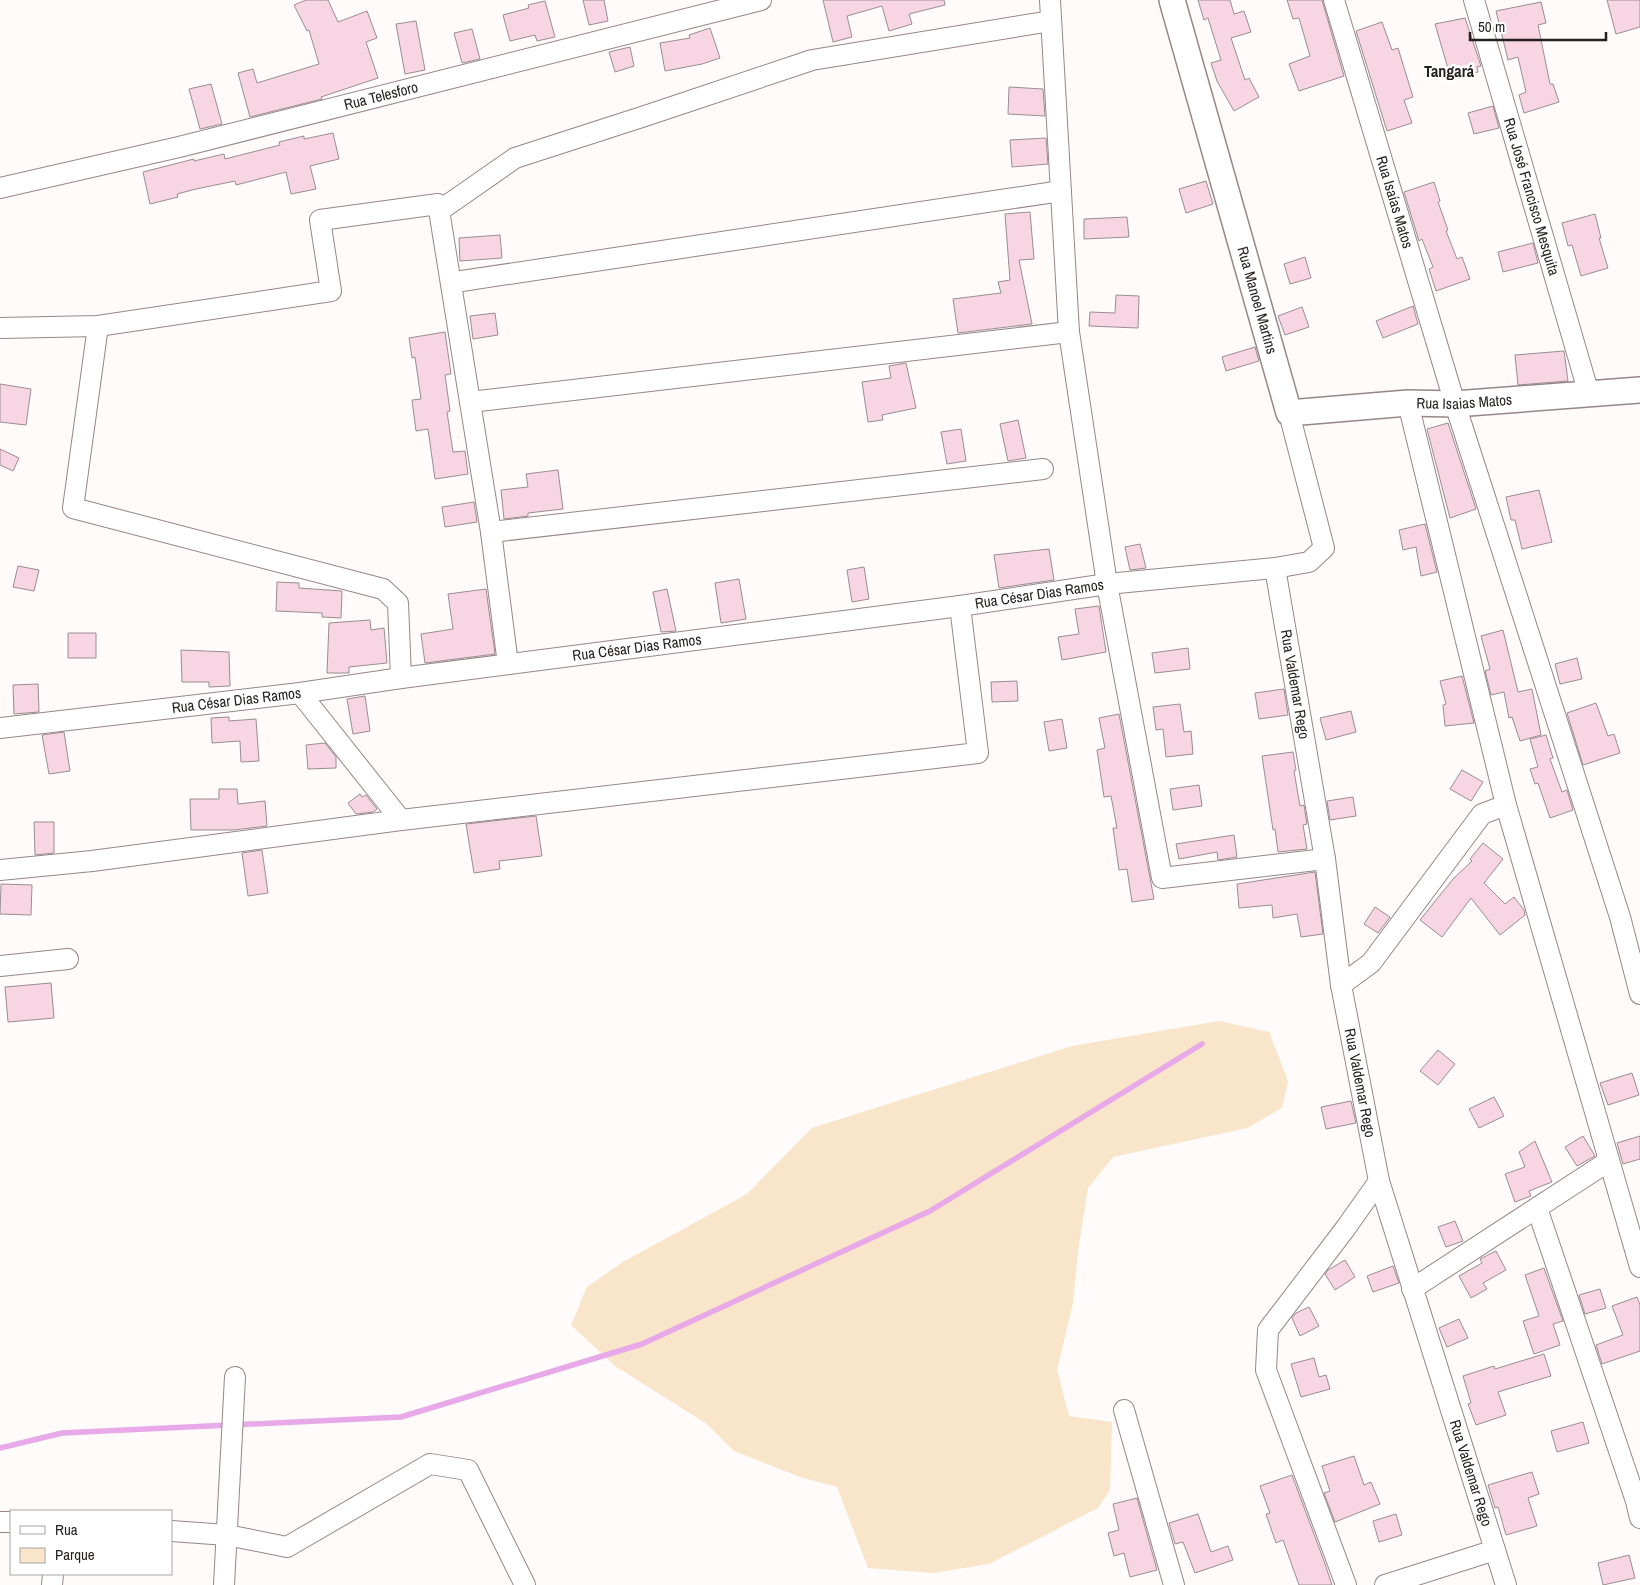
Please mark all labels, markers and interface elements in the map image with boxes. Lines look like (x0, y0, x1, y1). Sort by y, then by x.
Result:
scale bar (1470, 10, 1606, 42)
text: 50 m (1478, 16, 1505, 37)
district label: Tangará (1424, 60, 1475, 82)
street label: Rua Telesforo (342, 76, 420, 115)
street label: Rua José Francisco Mesquita (1499, 115, 1565, 278)
street label: Rua Isaías Matos (1371, 153, 1419, 251)
street label: Rua Manoel Martins (1232, 244, 1283, 356)
street label: Rua Isaias Matos (1416, 389, 1513, 414)
street label: Rua César Dias Ramos (973, 574, 1105, 614)
street label: Rua César Dias Ramos (571, 628, 703, 666)
street label: Rua Valdemar Rego (1276, 628, 1315, 741)
street label: Rua César Dias Ramos (171, 682, 302, 718)
street label: Rua Valdemar Rego (1340, 1027, 1381, 1139)
street label: Rua Valdemar Rego (1445, 1417, 1498, 1529)
legend (10, 1510, 172, 1575)
text: Rua (55, 1519, 78, 1540)
text: Parque (55, 1544, 95, 1565)

